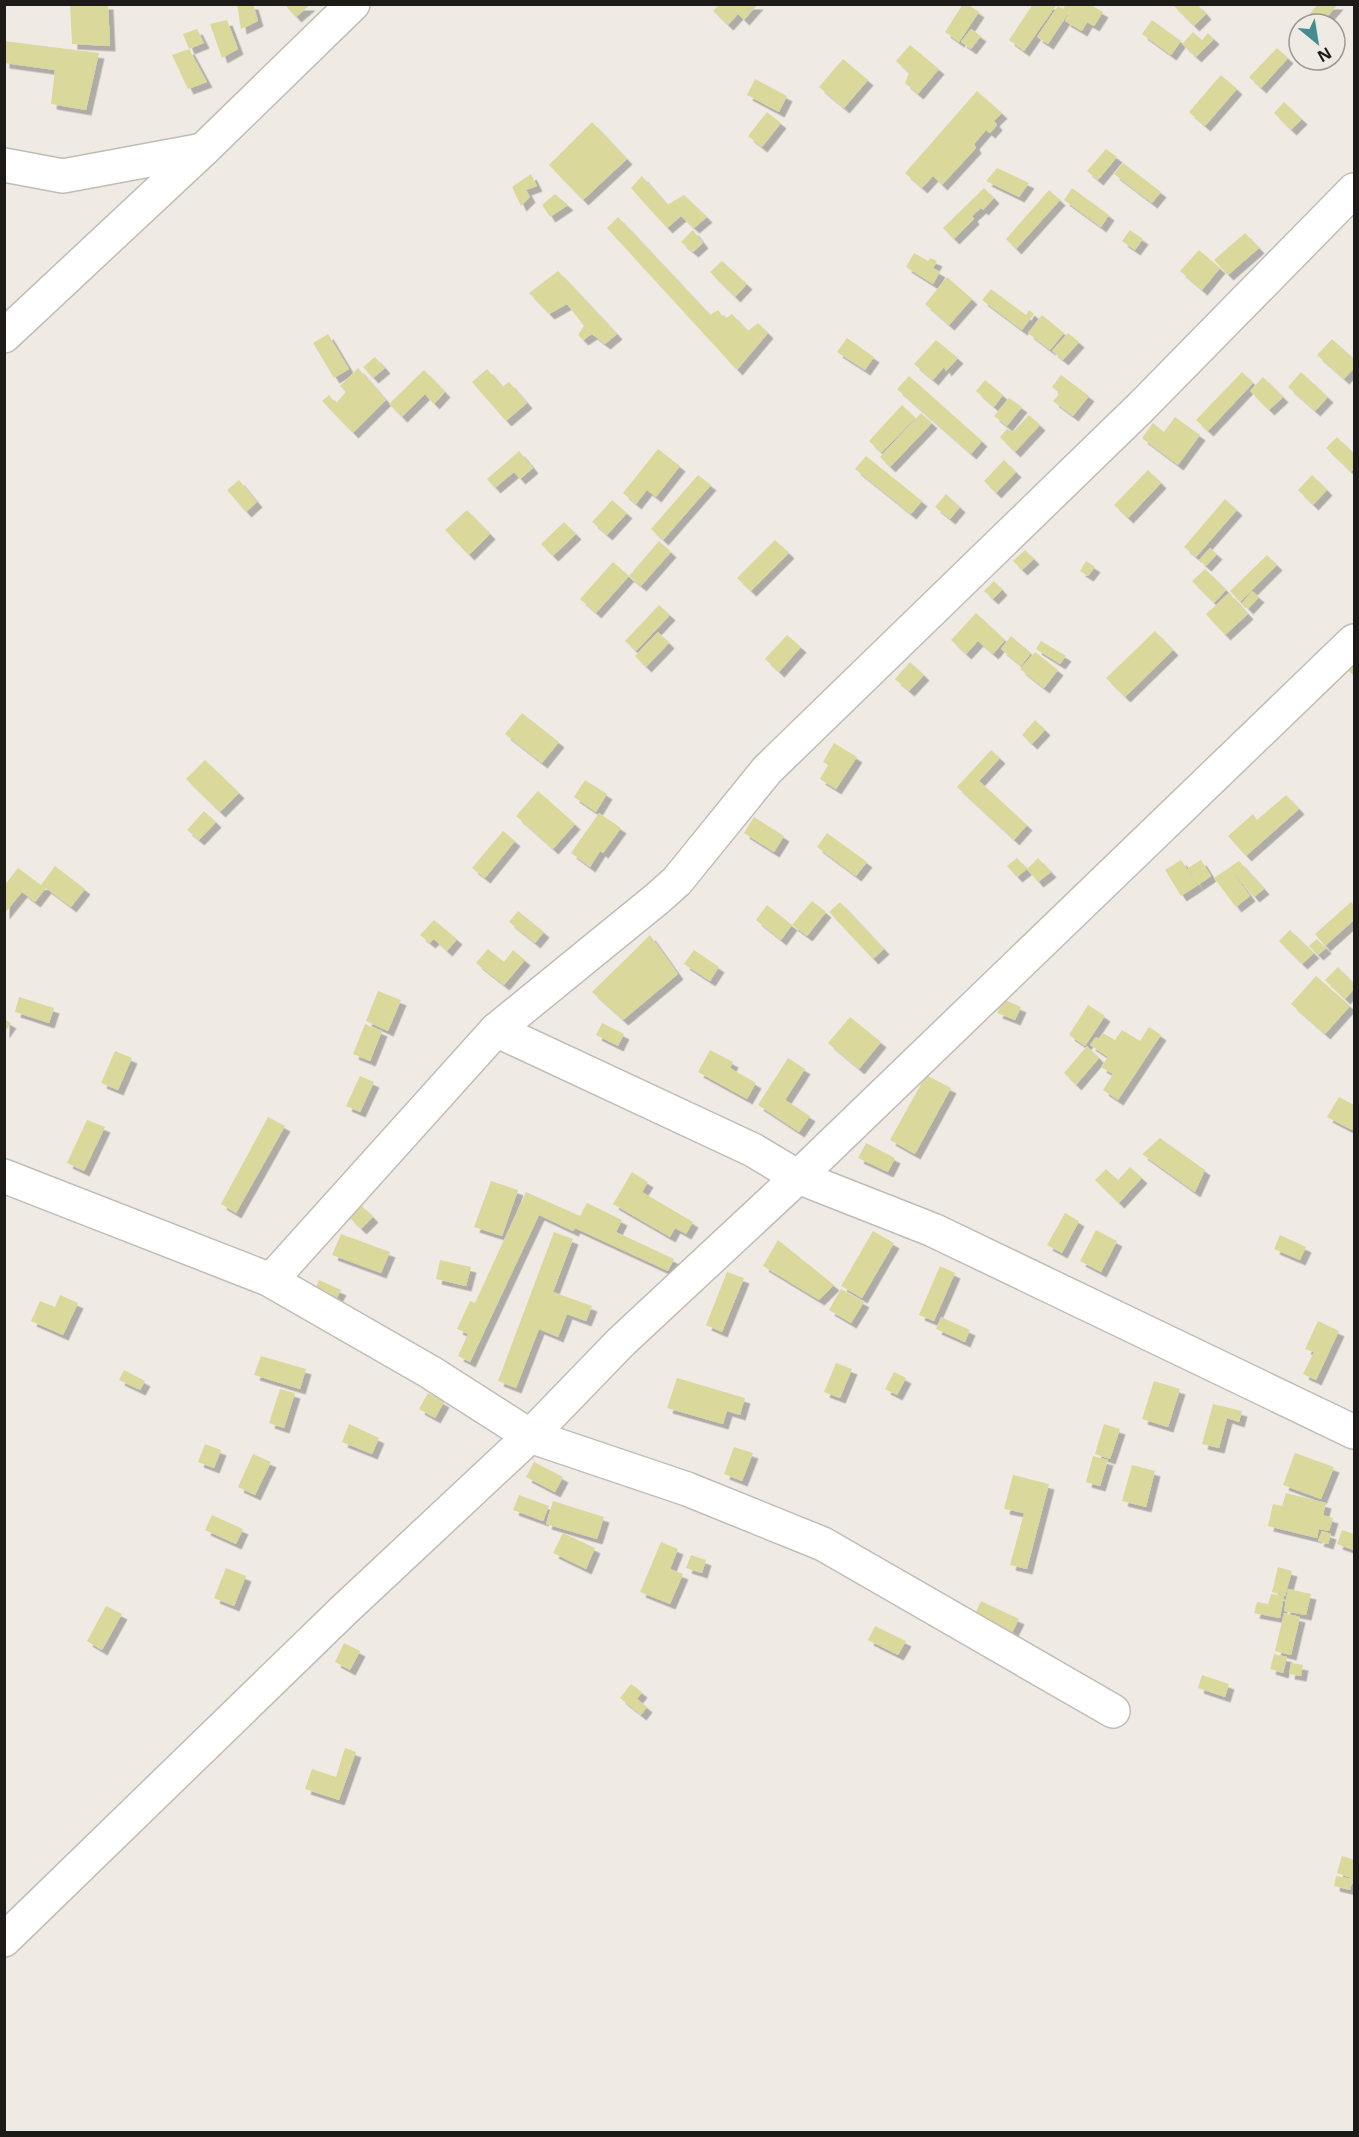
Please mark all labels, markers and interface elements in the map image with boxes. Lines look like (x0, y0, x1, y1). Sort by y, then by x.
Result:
north arrow (1287, 12, 1347, 72)
text: N (1313, 42, 1336, 68)

